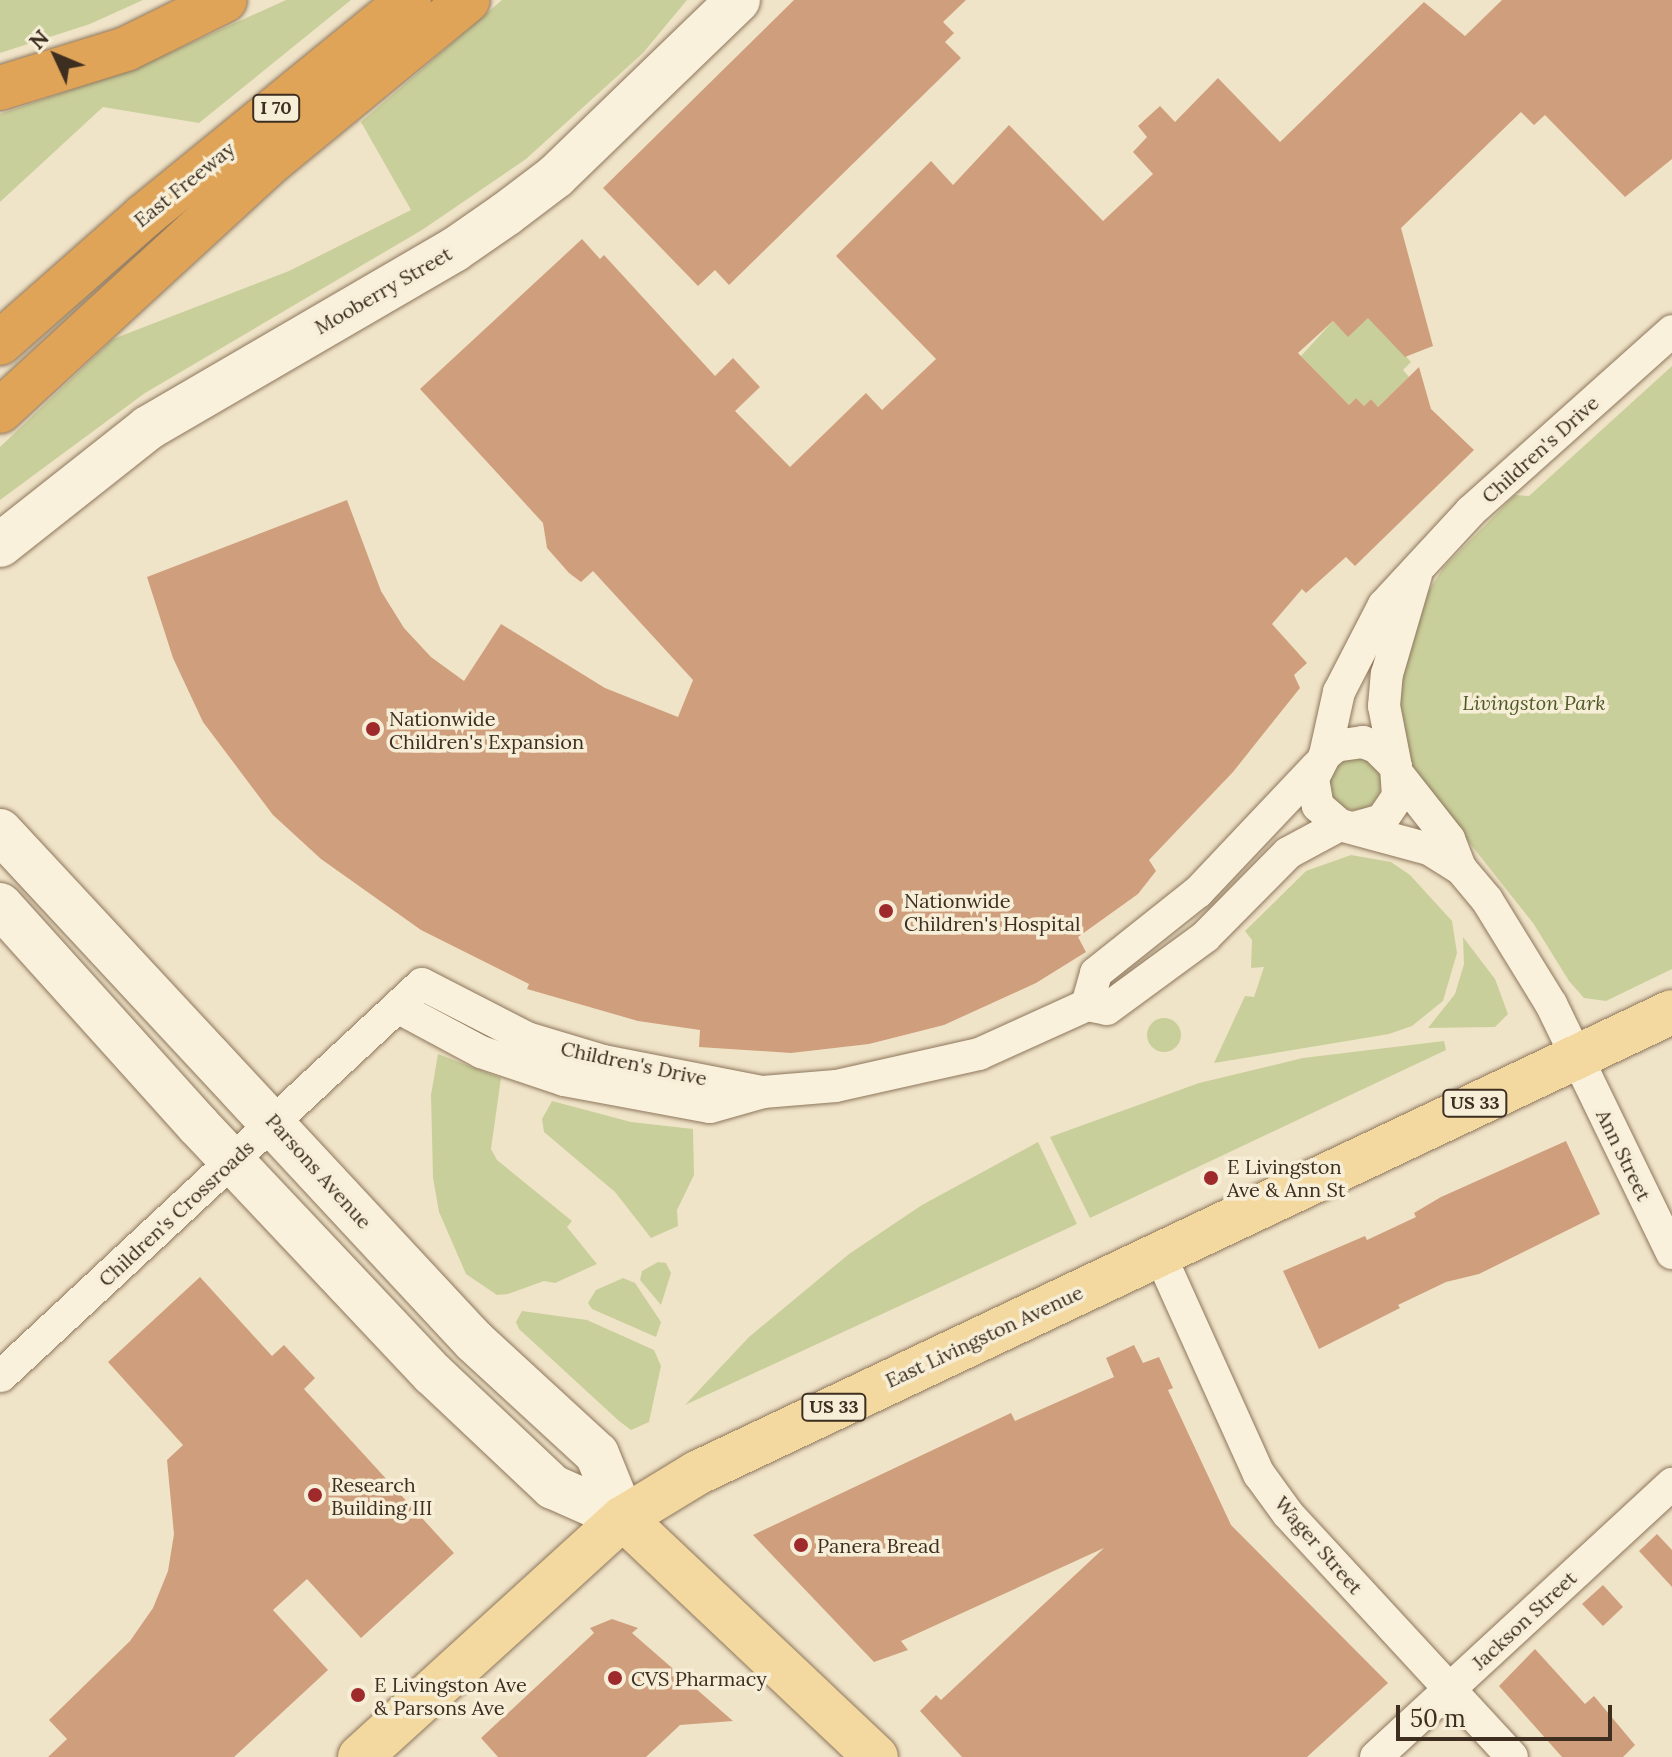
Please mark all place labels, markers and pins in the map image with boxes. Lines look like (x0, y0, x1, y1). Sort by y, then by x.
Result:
place label: Nationwide Children's Expansion (389, 706, 584, 753)
marker: Nationwide Children's Expansion (364, 720, 382, 738)
place label: Nationwide Children's Hospital (904, 888, 1080, 935)
marker: Nationwide Children's Hospital (875, 900, 897, 922)
place label: E Livingston Ave & Ann St (1227, 1154, 1345, 1201)
marker: E Livingston Ave & Ann St (1202, 1169, 1220, 1187)
place label: Research Building III (331, 1472, 432, 1519)
marker: Research Building III (306, 1486, 324, 1504)
place label: Panera Bread (817, 1533, 940, 1557)
marker: Panera Bread (792, 1536, 810, 1554)
place label: CVS Pharmacy (631, 1666, 767, 1690)
marker: CVS Pharmacy (606, 1669, 624, 1687)
place label: E Livingston Ave & Parsons Ave (374, 1672, 527, 1719)
marker: E Livingston Ave & Parsons Ave (349, 1686, 367, 1704)

